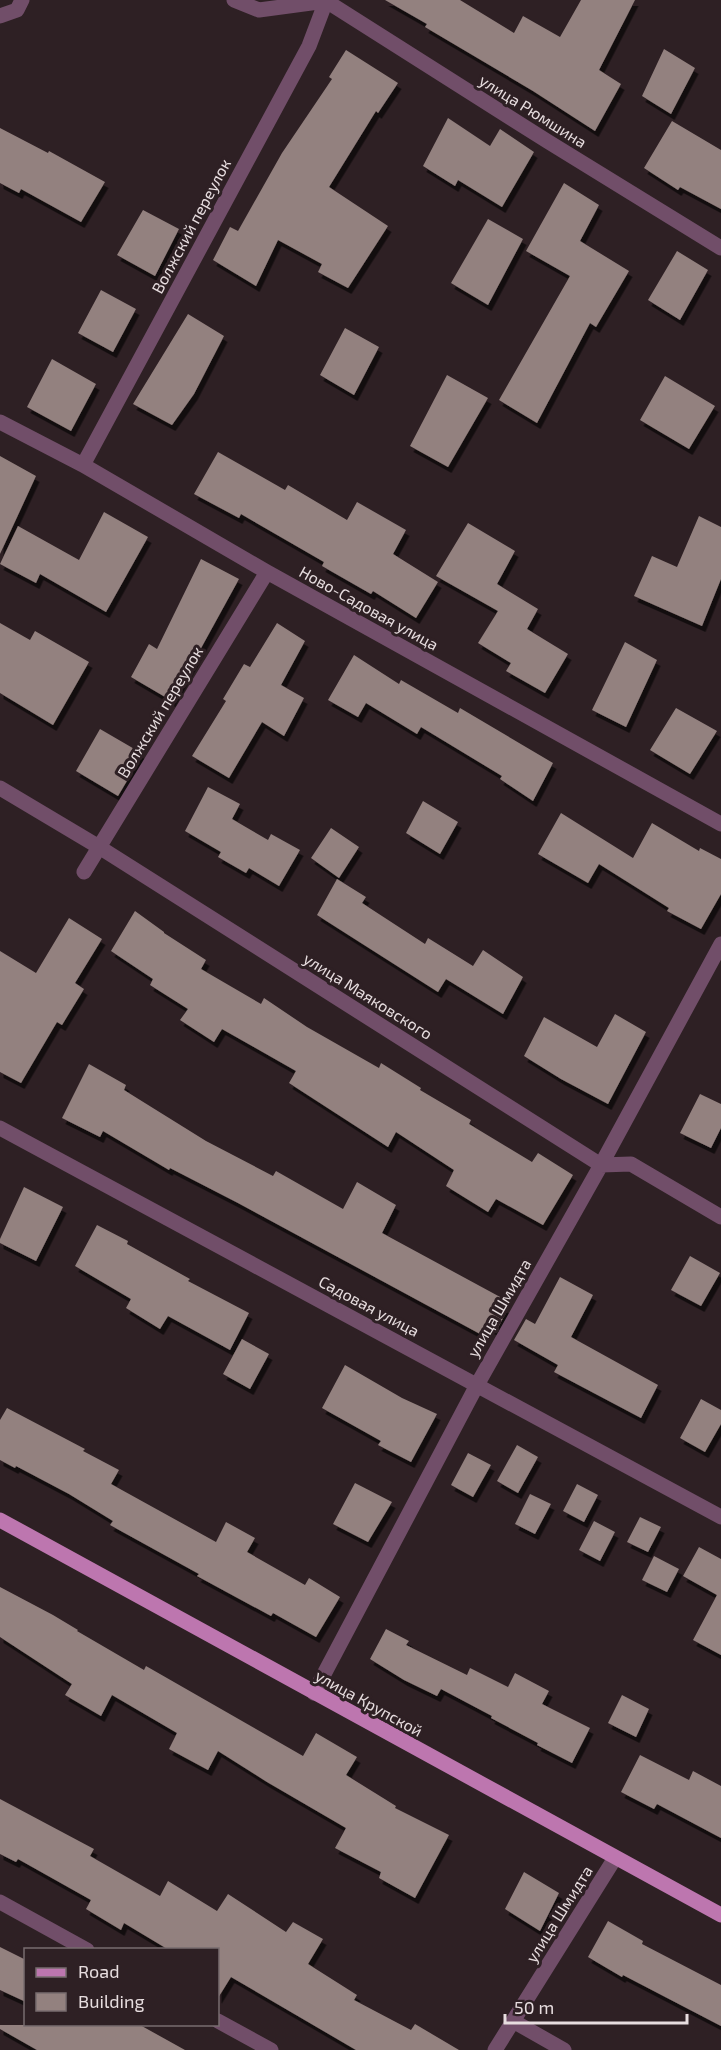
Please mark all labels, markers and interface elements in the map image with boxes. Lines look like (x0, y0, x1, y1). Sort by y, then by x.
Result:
street label: улица Рюмшина (476, 70, 590, 152)
street label: Волжский переулок (147, 155, 235, 297)
street label: Ново-Садовая улица (296, 561, 442, 655)
street label: Волжский переулок (113, 642, 207, 781)
street label: улица Маяковского (300, 948, 436, 1044)
street label: улица Шмидта (463, 1255, 535, 1361)
street label: Садовая улица (315, 1271, 423, 1341)
street label: улица Крупской (312, 1665, 426, 1741)
street label: улица Шмидта (521, 1862, 597, 1966)
legend (24, 1948, 219, 2026)
text: Road (78, 1960, 119, 1982)
scale bar (505, 1987, 686, 2025)
text: Building (78, 1990, 145, 2012)
text: 50 m (514, 1996, 554, 2018)

